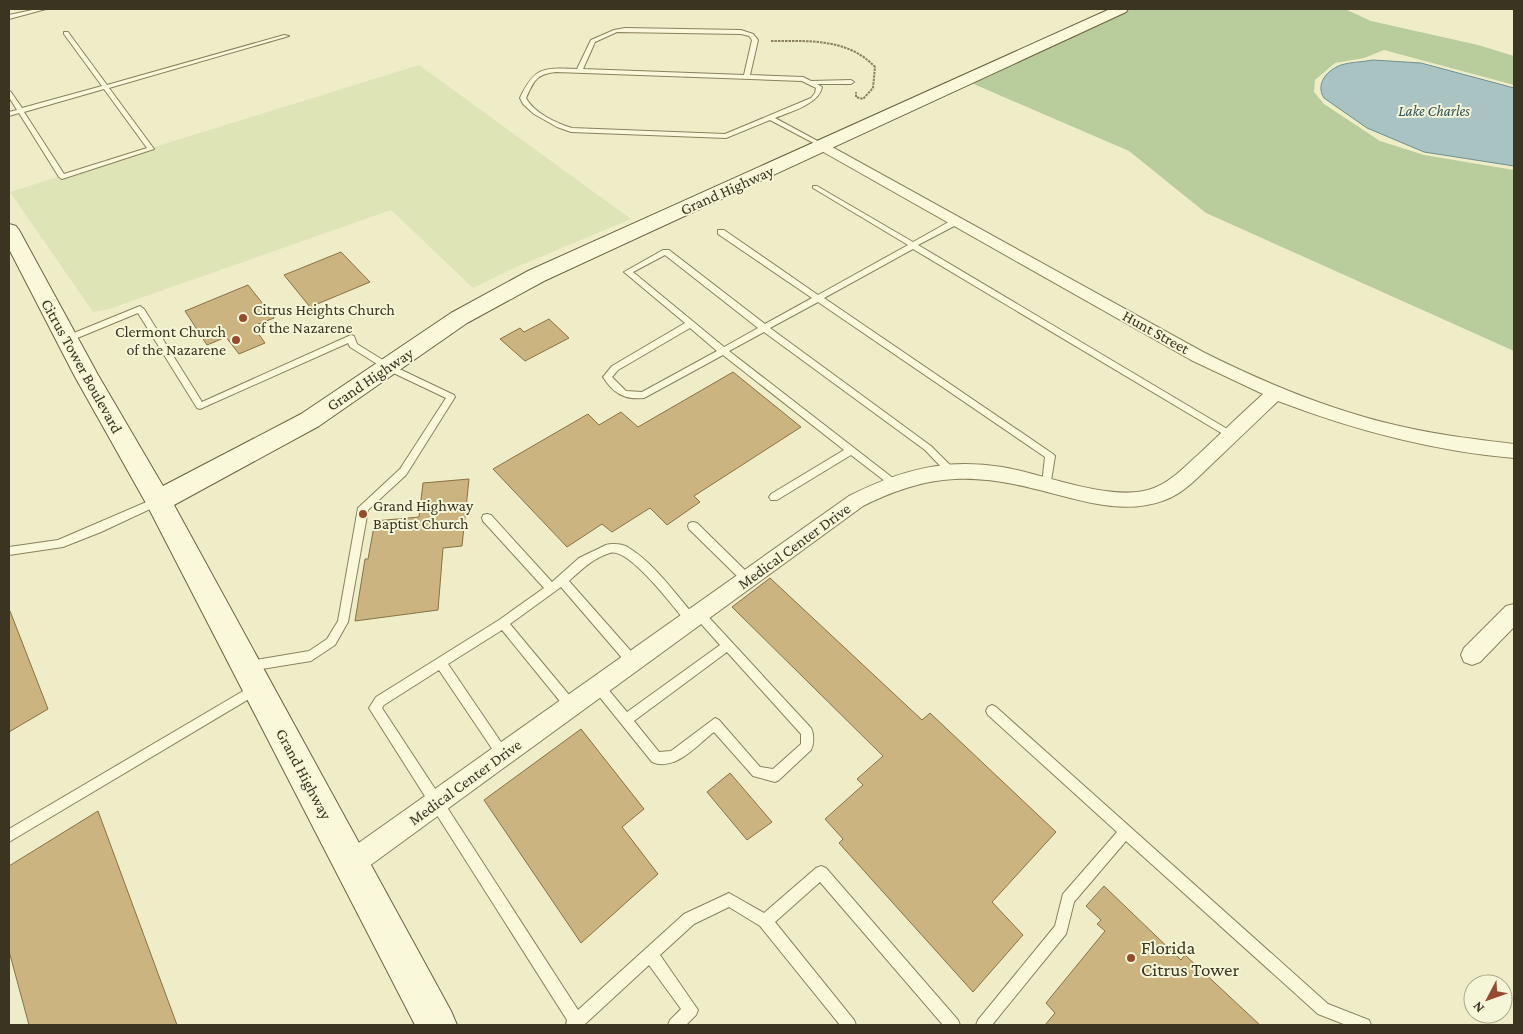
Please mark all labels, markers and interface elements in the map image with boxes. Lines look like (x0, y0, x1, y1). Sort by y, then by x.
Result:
water label: Lake Charles (1398, 103, 1470, 119)
street label: Grand Highway (678, 162, 777, 219)
street label: Citrus Tower Boulevard (38, 296, 126, 436)
place label: Citrus Heights Church of the Nazarene (253, 301, 395, 336)
street label: Hunt Street (1120, 307, 1193, 358)
marker: Citrus Heights Church of the Nazarene (237, 312, 249, 324)
place label: Clermont Church of the Nazarene (115, 323, 226, 358)
marker: Clermont Church of the Nazarene (230, 334, 242, 346)
street label: Grand Highway (324, 344, 417, 415)
place label: Grand Highway Baptist Church (373, 497, 474, 533)
street label: Medical Center Drive (734, 499, 854, 593)
marker: Grand Highway Baptist Church (357, 508, 369, 520)
street label: Grand Highway (272, 726, 335, 823)
street label: Medical Center Drive (405, 735, 525, 829)
place label: Florida Citrus Tower (1141, 937, 1239, 980)
marker: Florida Citrus Tower (1125, 952, 1137, 964)
north arrow (1463, 974, 1513, 1024)
text: N (1469, 998, 1487, 1016)

